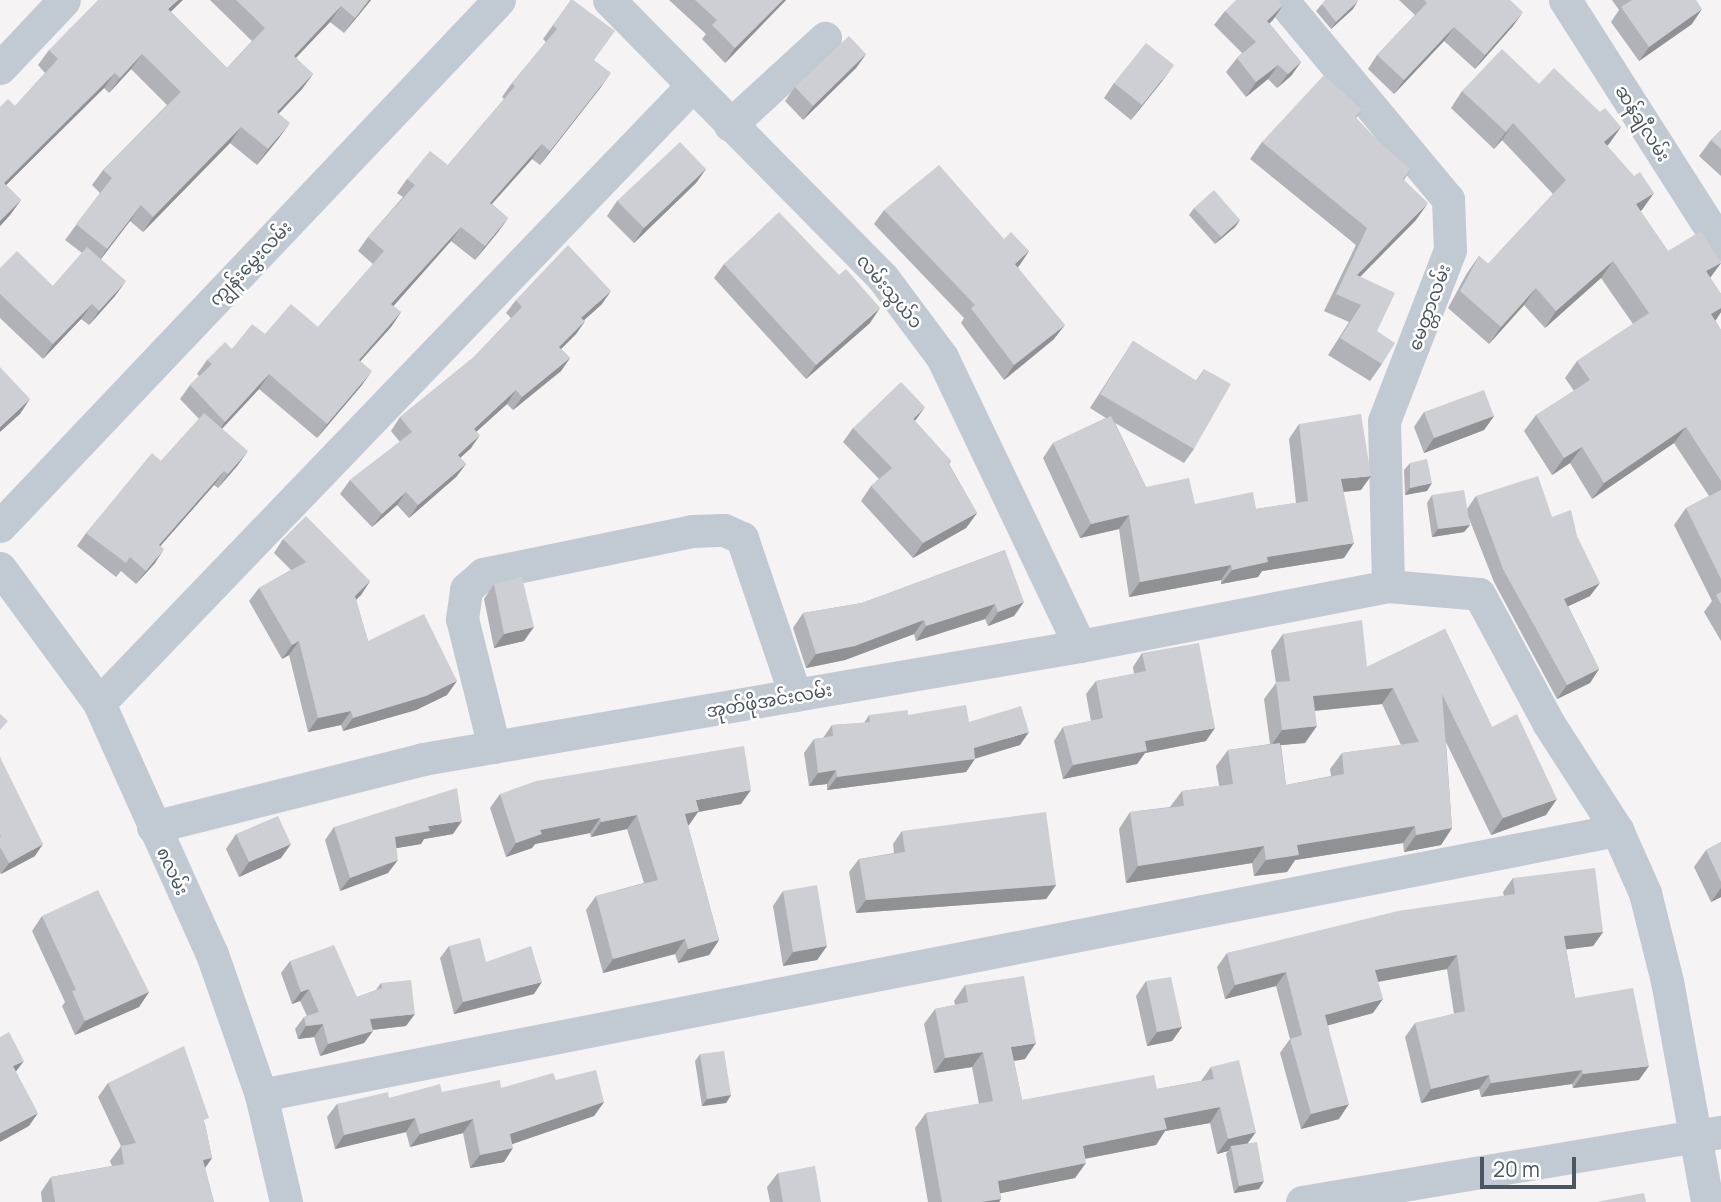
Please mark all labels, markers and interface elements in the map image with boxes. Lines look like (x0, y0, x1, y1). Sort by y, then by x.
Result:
street label: ဆန်ချီလမ်း (1611, 81, 1675, 165)
street label: ကျွန်းမွှေးလမ်း (204, 216, 296, 310)
street label: လမ်းသွယ်၁ (853, 249, 927, 333)
street label: မေတ္တာလမ်း (1403, 261, 1455, 353)
street label: အုတ်ဖိုအင်းလမ်း (704, 678, 834, 722)
street label: ၈လမ်း (153, 844, 193, 898)
scale bar (1483, 1142, 1579, 1186)
text: 20 m (1493, 1155, 1540, 1183)

